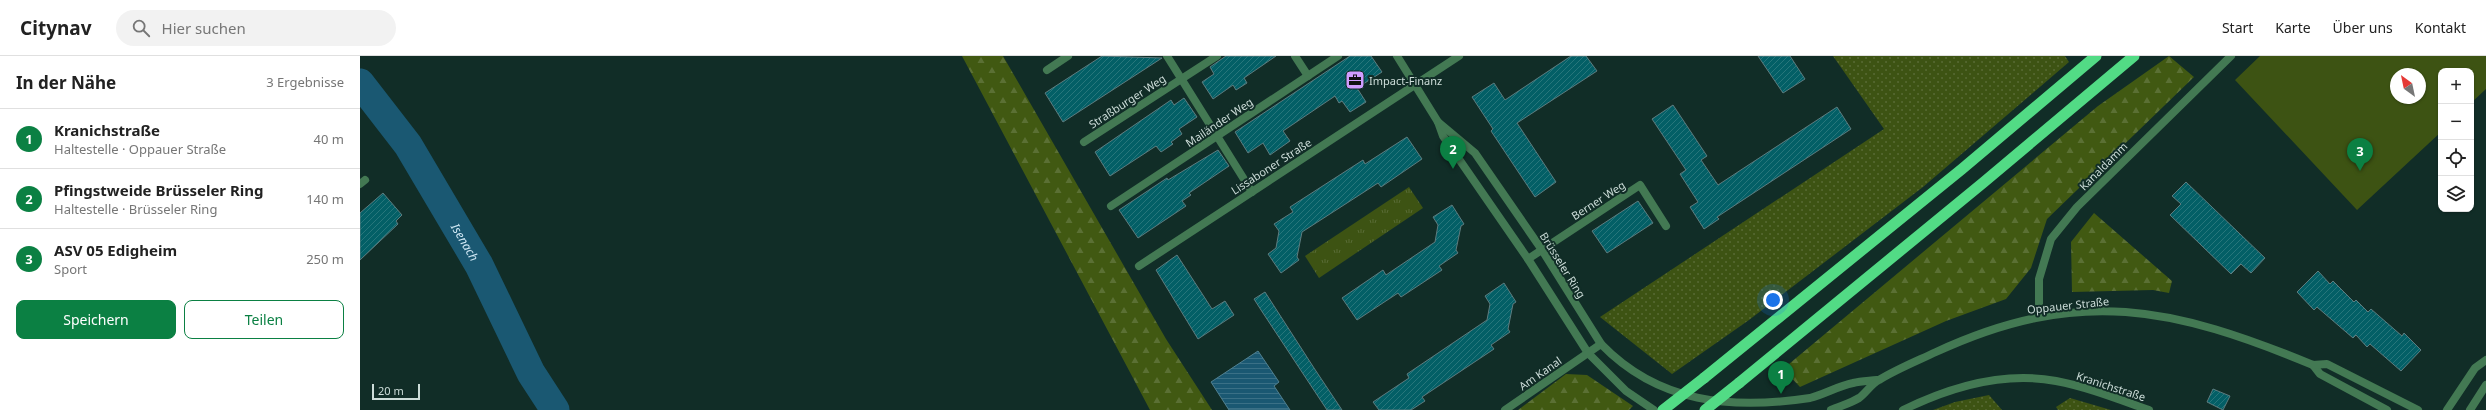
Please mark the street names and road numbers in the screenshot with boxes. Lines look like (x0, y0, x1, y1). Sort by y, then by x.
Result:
street label: Straßburger Weg (1086, 71, 1168, 131)
street label: Mailänder Weg (1182, 94, 1256, 150)
street label: Lissaboner Straße (1228, 134, 1314, 198)
street label: Kanaldamm (2076, 139, 2130, 193)
street label: Berner Weg (1568, 177, 1628, 223)
street label: Brüsseler Ring (1537, 229, 1589, 301)
street label: Oppauer Straße (2026, 293, 2110, 317)
street label: Am Kanal (1516, 353, 1564, 393)
street label: Kranichstraße (2074, 368, 2148, 404)

